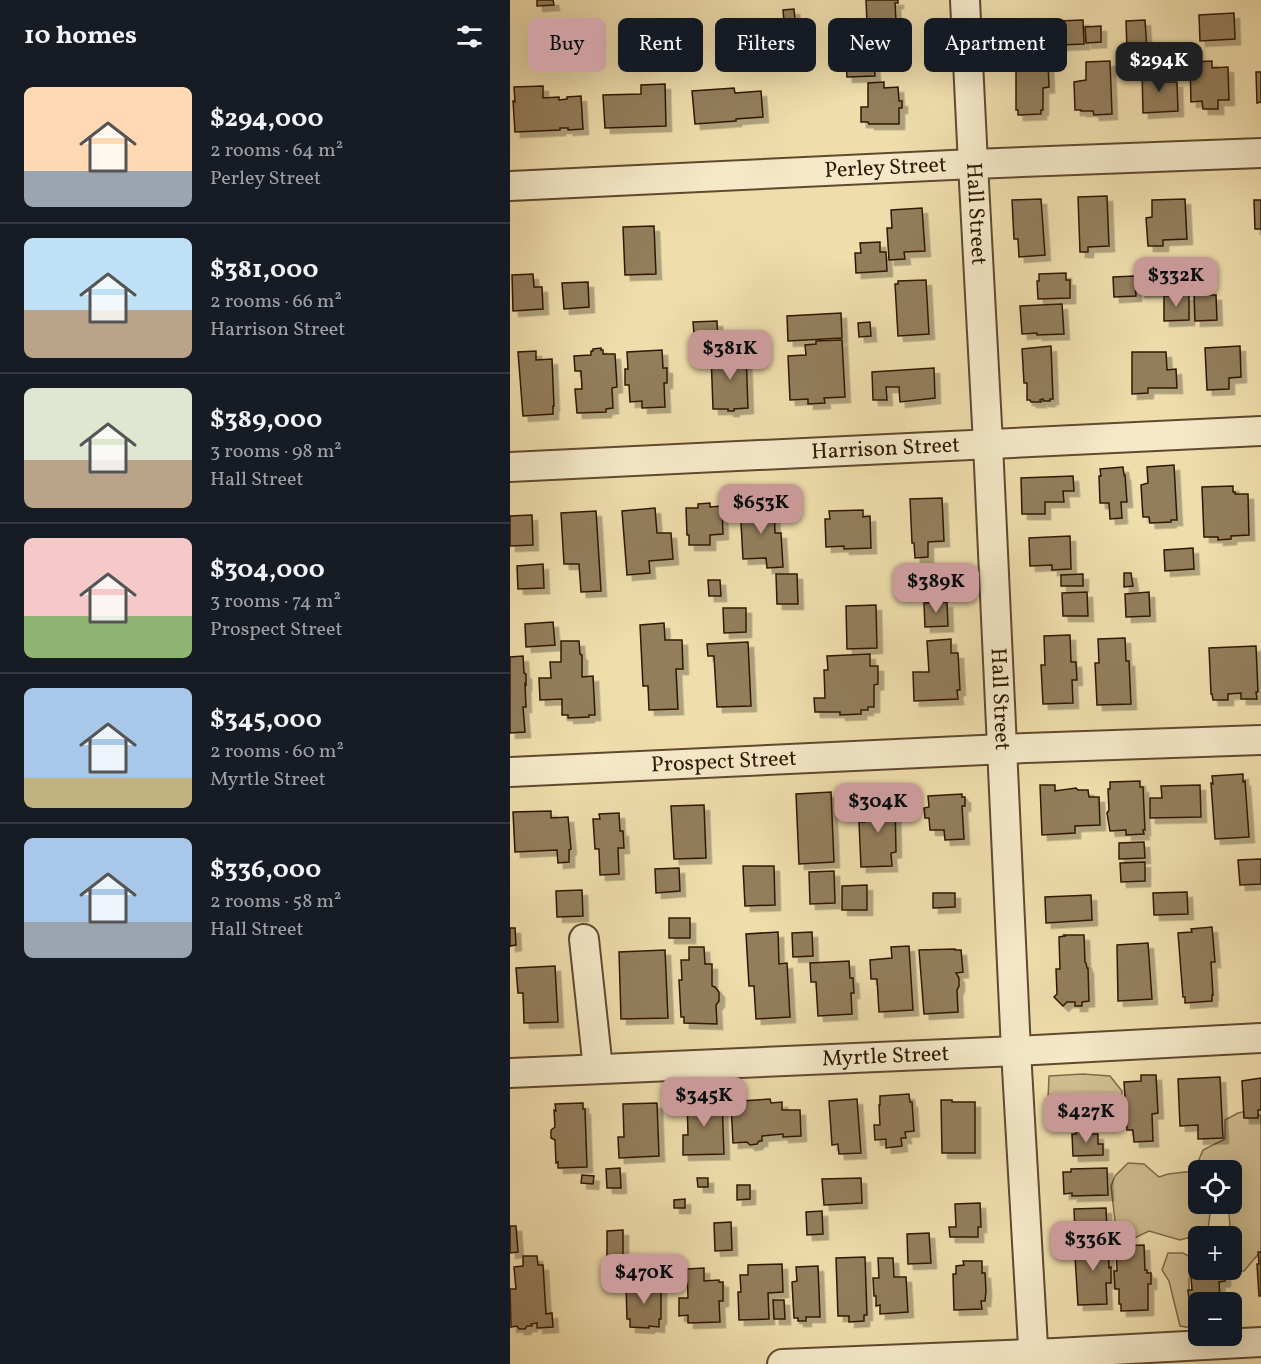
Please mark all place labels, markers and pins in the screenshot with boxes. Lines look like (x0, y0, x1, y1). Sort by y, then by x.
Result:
pin: $294K (1117, 42, 1201, 93)
pin: $332K (1134, 257, 1218, 308)
pin: $381K (688, 330, 772, 381)
pin: $653K (719, 484, 803, 535)
pin: $389K (894, 563, 978, 614)
pin: $304K (836, 783, 920, 834)
pin: $345K (662, 1077, 746, 1128)
pin: $427K (1044, 1093, 1128, 1144)
pin: $336K (1051, 1221, 1135, 1272)
pin: $470K (602, 1254, 686, 1305)

